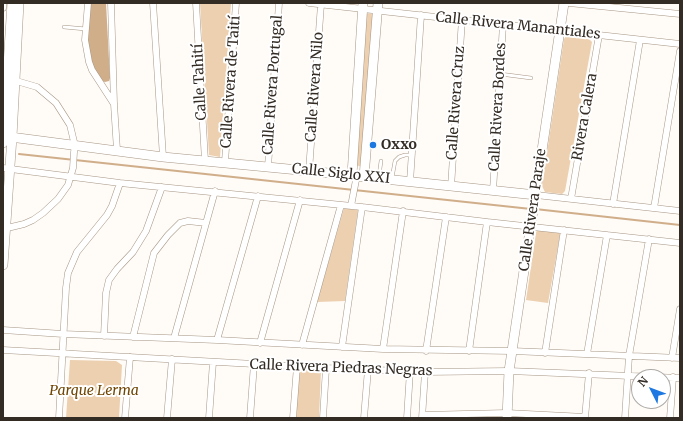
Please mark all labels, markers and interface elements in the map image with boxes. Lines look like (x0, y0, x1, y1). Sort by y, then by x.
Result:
street label: Calle Rivera Manantiales (435, 9, 601, 43)
street label: Calle Rivera de Taití (218, 15, 244, 149)
street label: Calle Rivera Portugal (260, 15, 286, 155)
street label: Calle Rivera Nilo (303, 32, 327, 142)
street label: Calle Rivera Bordes (486, 42, 510, 172)
street label: Calle Tahití (190, 43, 210, 121)
street label: Calle Rivera Cruz (444, 46, 468, 160)
street label: Rivera Calera (569, 72, 601, 162)
place label: Oxxo (381, 137, 417, 153)
marker: Oxxo (368, 140, 378, 150)
street label: Calle Rivera Paraje (516, 148, 550, 272)
street label: Calle Siglo XXI (291, 160, 391, 188)
street label: Calle Rivera Piedras Negras (249, 356, 433, 380)
north arrow (631, 369, 671, 409)
text: N (635, 374, 651, 390)
park label: Parque Lerma (49, 383, 139, 399)

